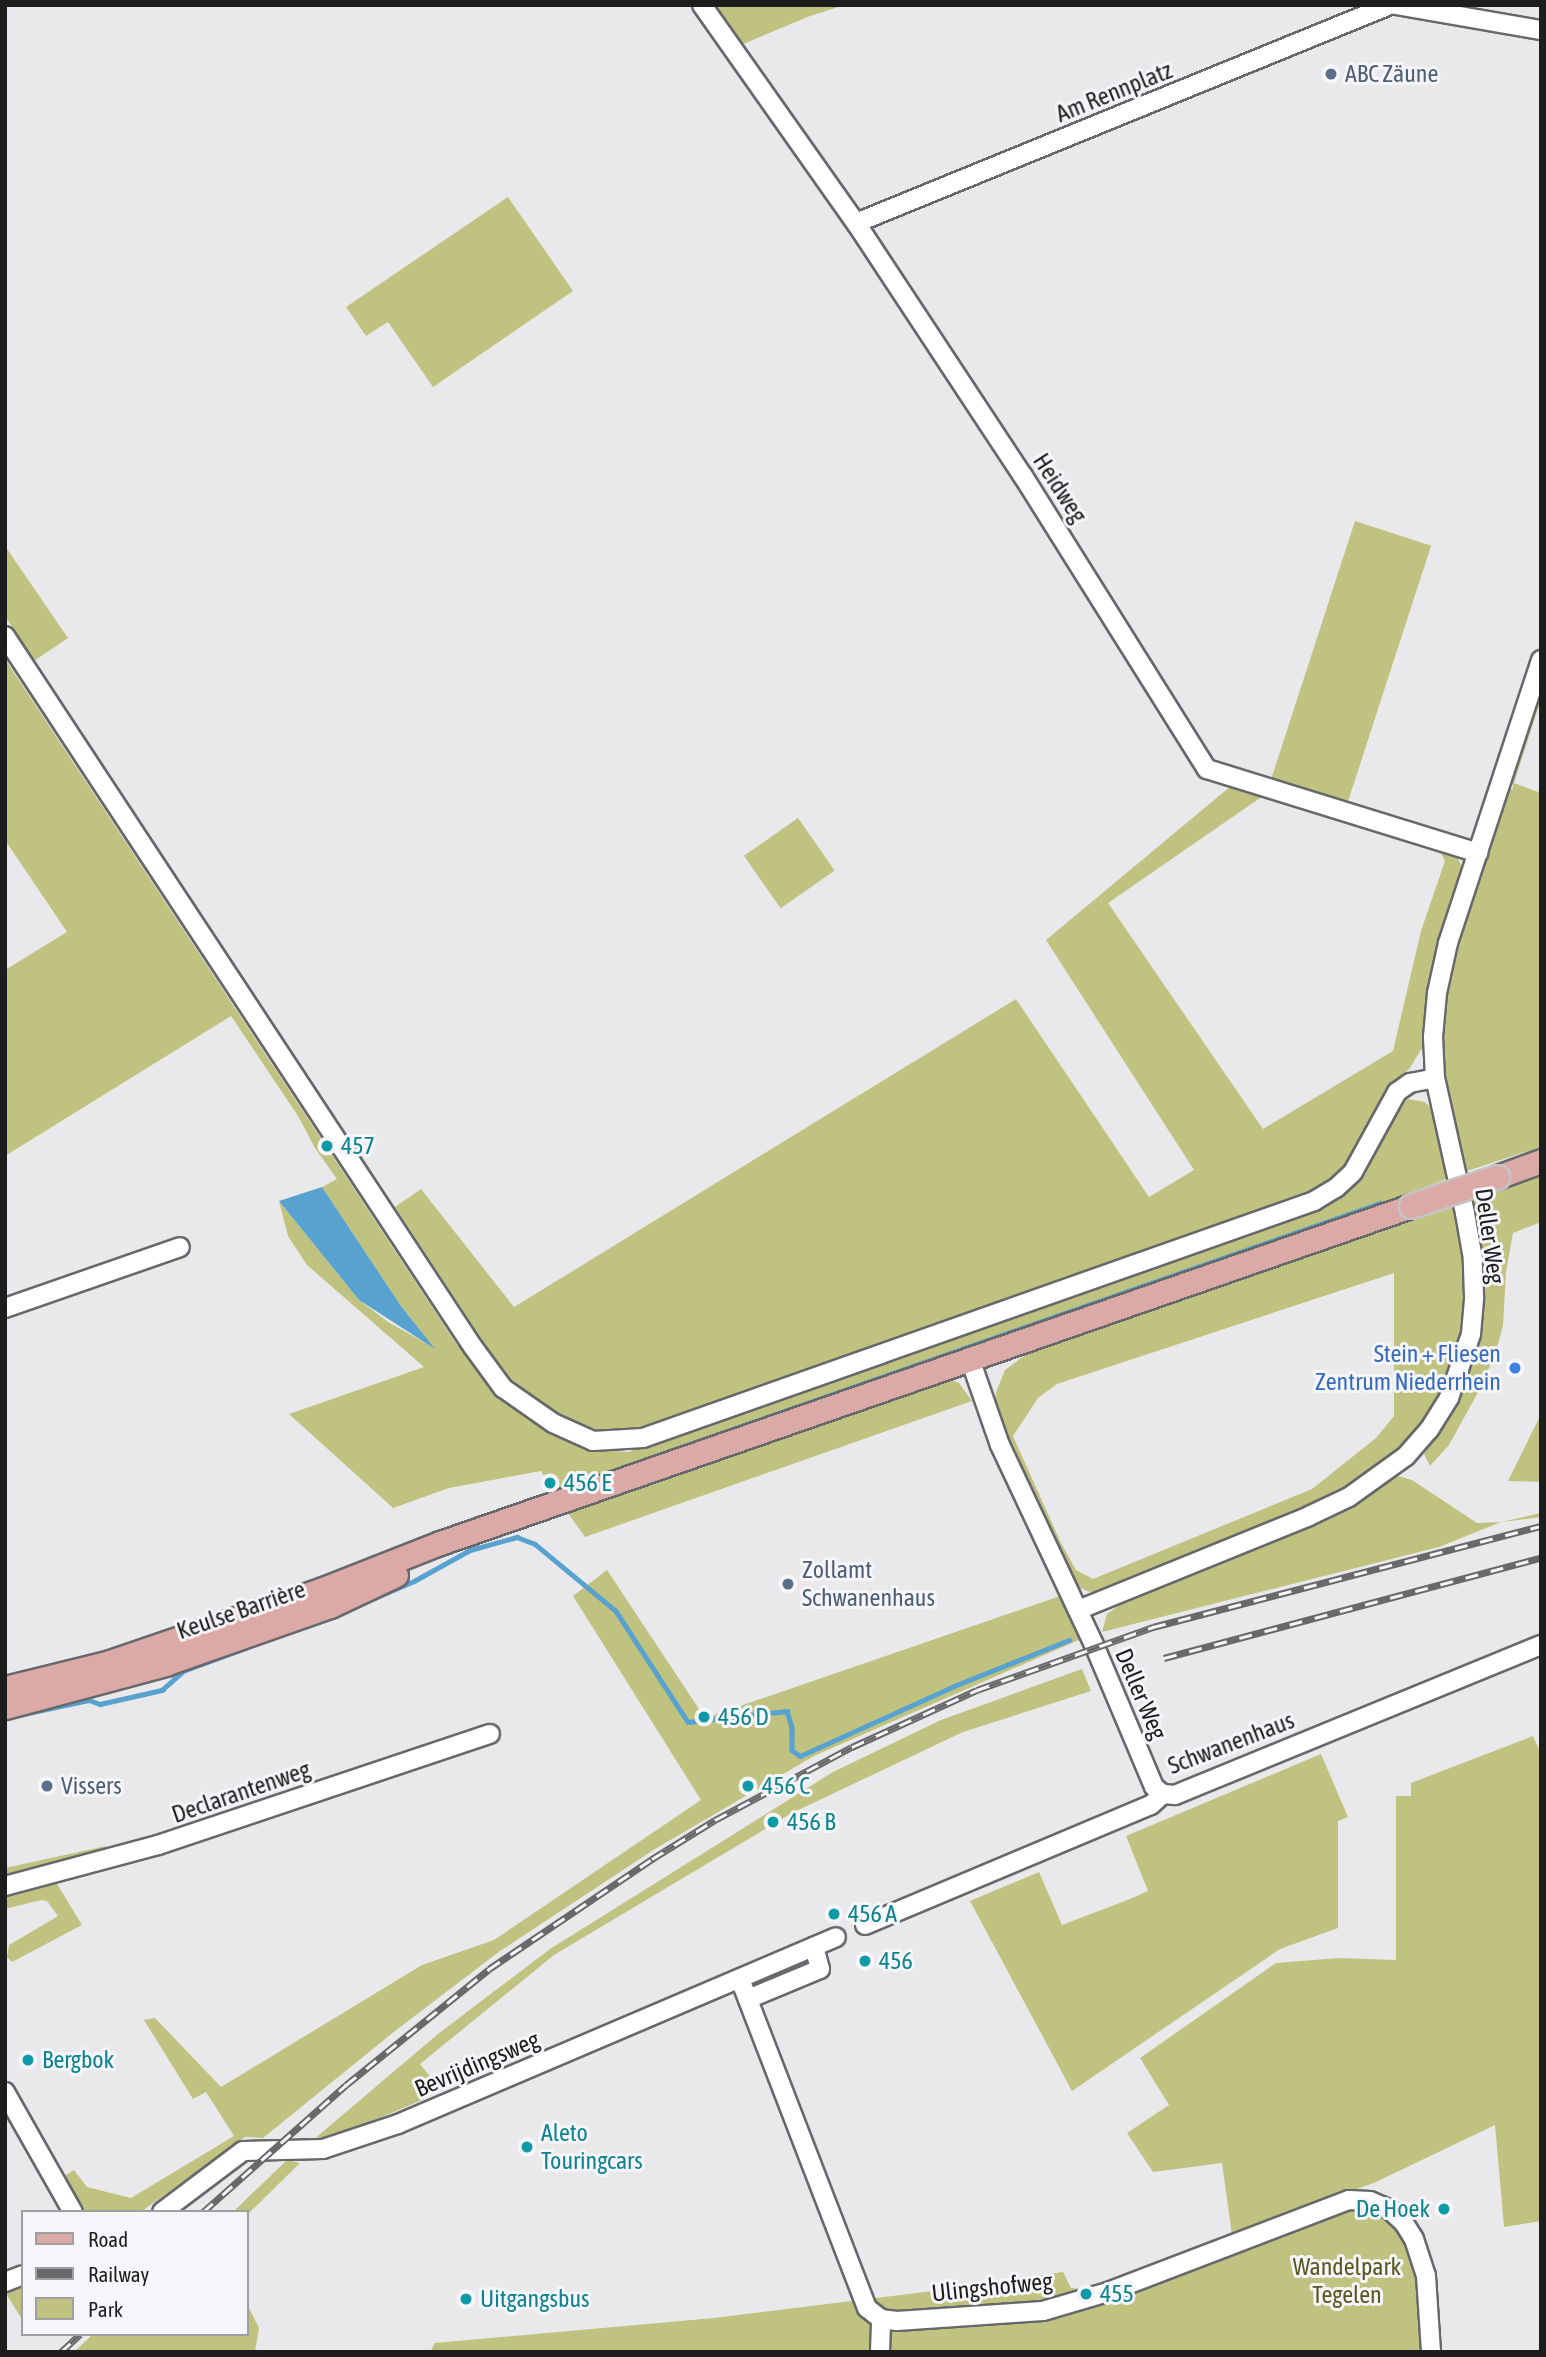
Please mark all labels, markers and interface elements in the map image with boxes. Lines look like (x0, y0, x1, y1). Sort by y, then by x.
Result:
street label: Am Rennplatz (1052, 56, 1176, 128)
place label: ABC Zäune (1345, 60, 1438, 88)
marker: ABC Zäune (1323, 66, 1339, 82)
street label: Heidweg (1027, 448, 1093, 528)
place label: 457 (341, 1132, 375, 1160)
marker: 457 (319, 1138, 335, 1154)
street label: Deller Weg (1469, 1186, 1511, 1286)
place label: Stein + Fliesen Zentrum Niederrhein (1315, 1340, 1501, 1396)
marker: Stein + Fliesen Zentrum Niederrhein (1507, 1360, 1523, 1376)
place label: 456 E (564, 1469, 611, 1497)
marker: 456 E (542, 1475, 558, 1491)
place label: Zollamt Schwanenhaus (802, 1556, 935, 1612)
street label: Keulse Barrière (173, 1575, 309, 1645)
marker: Zollamt Schwanenhaus (780, 1576, 796, 1592)
street label: Deller Weg (1109, 1644, 1173, 1744)
place label: 456 D (718, 1703, 769, 1731)
street label: Schwanenhaus (1164, 1706, 1298, 1780)
marker: 456 D (696, 1709, 712, 1725)
street label: Declarantenweg (168, 1755, 314, 1829)
place label: Vissers (61, 1772, 122, 1800)
place label: 456 C (762, 1772, 810, 1800)
marker: Vissers (39, 1778, 55, 1794)
marker: 456 C (740, 1778, 756, 1794)
place label: 456 B (787, 1808, 836, 1836)
marker: 456 B (765, 1814, 781, 1830)
place label: 456 A (848, 1900, 897, 1928)
marker: 456 A (826, 1906, 842, 1922)
place label: 456 (879, 1947, 913, 1975)
marker: 456 (857, 1953, 873, 1969)
street label: Bevrijdingsweg (410, 2025, 544, 2103)
place label: Bergbok (42, 2046, 114, 2074)
marker: Bergbok (20, 2052, 36, 2068)
place label: Aleto Touringcars (541, 2119, 643, 2175)
marker: Aleto Touringcars (519, 2139, 535, 2155)
place label: De Hoek (1356, 2195, 1430, 2223)
marker: De Hoek (1436, 2201, 1452, 2217)
legend (21, 2210, 248, 2336)
text: Road (88, 2227, 128, 2251)
park label: Wandelpark Tegelen (1293, 2253, 1401, 2309)
text: Railway (88, 2262, 149, 2286)
street label: Ulingshofweg (930, 2266, 1054, 2308)
place label: 455 (1100, 2280, 1134, 2308)
place label: Uitgangsbus (480, 2285, 589, 2313)
marker: 455 (1078, 2286, 1094, 2302)
marker: Uitgangsbus (458, 2291, 474, 2307)
text: Park (88, 2297, 123, 2321)

